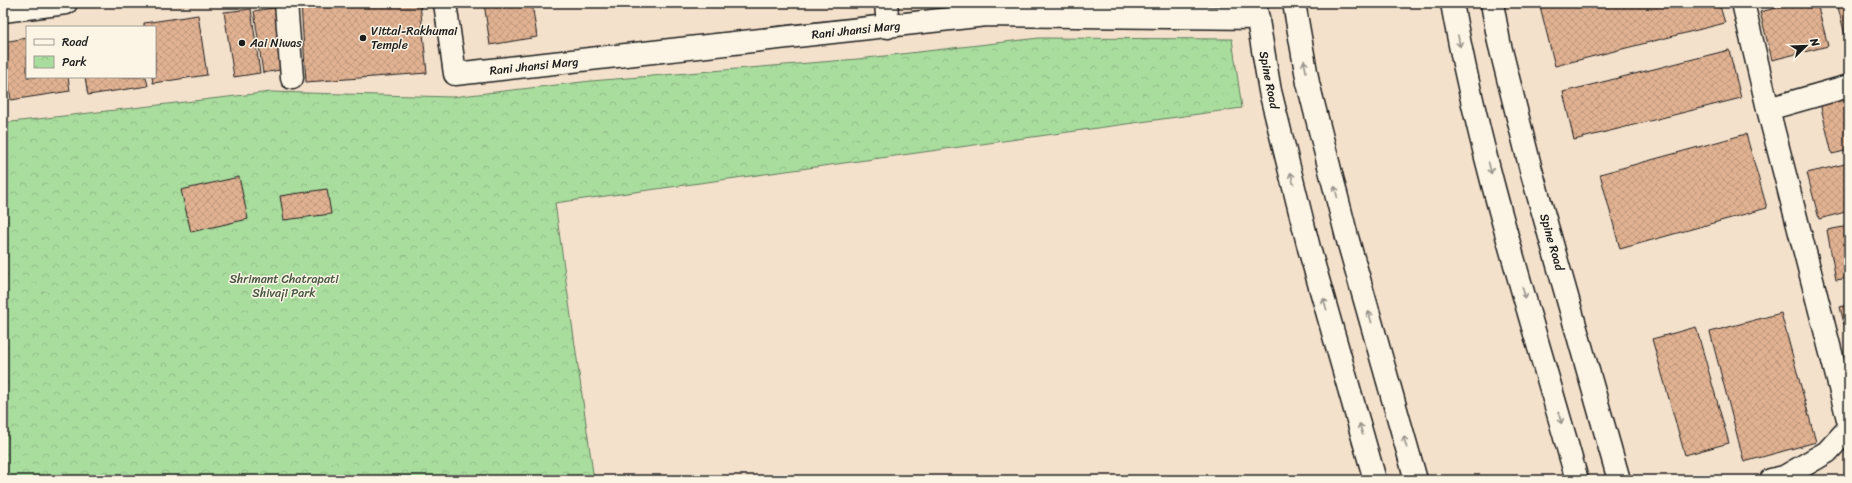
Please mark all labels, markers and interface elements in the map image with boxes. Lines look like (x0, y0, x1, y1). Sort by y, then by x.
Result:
street label: Rani Jhansi Marg (810, 14, 902, 46)
place label: Vittal-Rakhumai Temple (371, 20, 458, 56)
legend (26, 26, 156, 78)
north arrow (1786, 26, 1826, 66)
text: Road (62, 31, 89, 53)
place label: Aai Niwas (249, 32, 302, 54)
marker: Vittal-Rakhumai Temple (358, 33, 368, 43)
text: N (1804, 34, 1825, 50)
one-way arrow (1455, 35, 1463, 48)
marker: Aai Niwas (237, 38, 247, 48)
street label: Spine Road (1253, 49, 1286, 111)
street label: Rani Jhansi Marg (488, 50, 580, 82)
text: Park (62, 51, 87, 73)
one-way arrow (1301, 59, 1309, 72)
one-way arrow (1486, 161, 1494, 174)
one-way arrow (1288, 172, 1295, 185)
one-way arrow (1331, 186, 1339, 199)
street label: Spine Road (1533, 211, 1571, 274)
park label: Shrimant Chatrapati Shivaji Park (229, 268, 339, 304)
one-way arrow (1521, 286, 1528, 299)
one-way arrow (1321, 298, 1328, 311)
one-way arrow (1365, 311, 1373, 324)
one-way arrow (1557, 411, 1564, 424)
one-way arrow (1357, 423, 1364, 436)
one-way arrow (1401, 436, 1408, 449)

